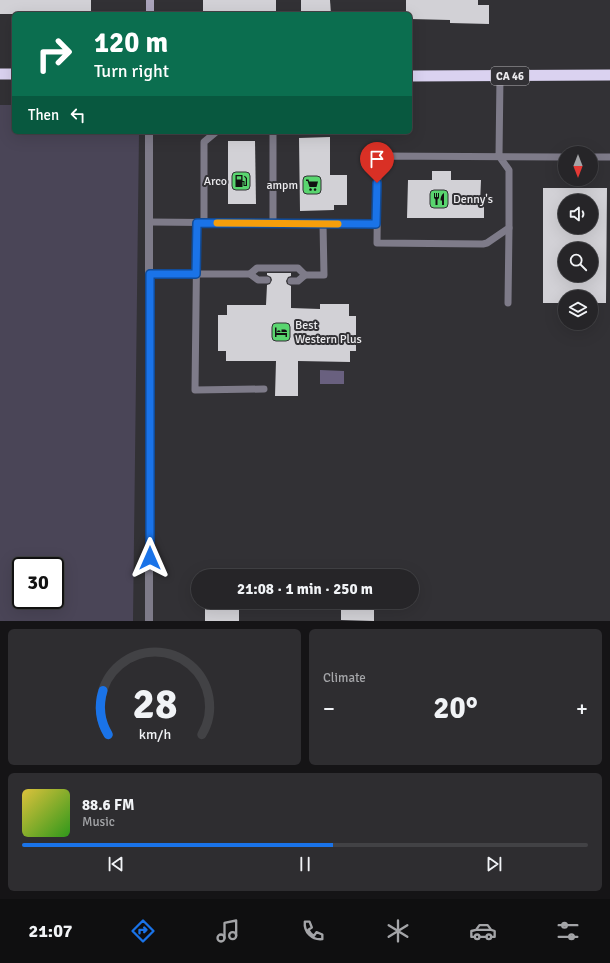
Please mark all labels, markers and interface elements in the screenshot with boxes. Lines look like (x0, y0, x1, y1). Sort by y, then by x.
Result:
text: 120 m (94, 26, 168, 60)
icon: right (28, 28, 80, 80)
text: Turn right (94, 60, 169, 82)
road number: CA 46 (491, 67, 529, 85)
icon: left (67, 104, 89, 126)
text: Then (28, 106, 59, 124)
pin (360, 142, 394, 183)
north arrow (558, 146, 598, 186)
map controls (558, 146, 598, 330)
icon: arrive (366, 148, 388, 170)
fuel station icon: Arco (230, 170, 252, 192)
place label: Arco (204, 174, 227, 189)
supermarket icon: ampm (301, 174, 323, 196)
place label: ampm (266, 178, 298, 193)
restaurant icon: Denny's (428, 188, 450, 210)
place label: Denny's (453, 192, 493, 207)
button: sound (558, 194, 598, 234)
button: search (558, 242, 598, 282)
button: layers (558, 290, 598, 330)
place label: Best Western Plus (295, 318, 362, 347)
hotel icon: Best Western Plus (270, 321, 292, 343)
position arrow (129, 537, 171, 579)
speed limit sign: 30 (12, 557, 64, 609)
text: 21:08 · 1 min · 250 m (237, 580, 373, 598)
text: Climate (323, 670, 366, 686)
text: 28 (132, 679, 177, 730)
text: 20° (433, 690, 478, 727)
text: − (323, 695, 335, 722)
text: + (576, 695, 588, 722)
text: km/h (138, 726, 171, 743)
text: 88.6 FM (82, 796, 134, 814)
text: Music (82, 814, 115, 830)
icon: previous (105, 853, 127, 875)
icon: pause (294, 853, 316, 875)
icon: next (483, 853, 505, 875)
icon: directions (129, 917, 157, 945)
icon: music (214, 917, 242, 945)
icon: phone (299, 917, 327, 945)
icon: climate (384, 917, 412, 945)
icon: car (469, 917, 497, 945)
icon: filters (554, 917, 582, 945)
text: 21:07 (28, 920, 73, 942)

